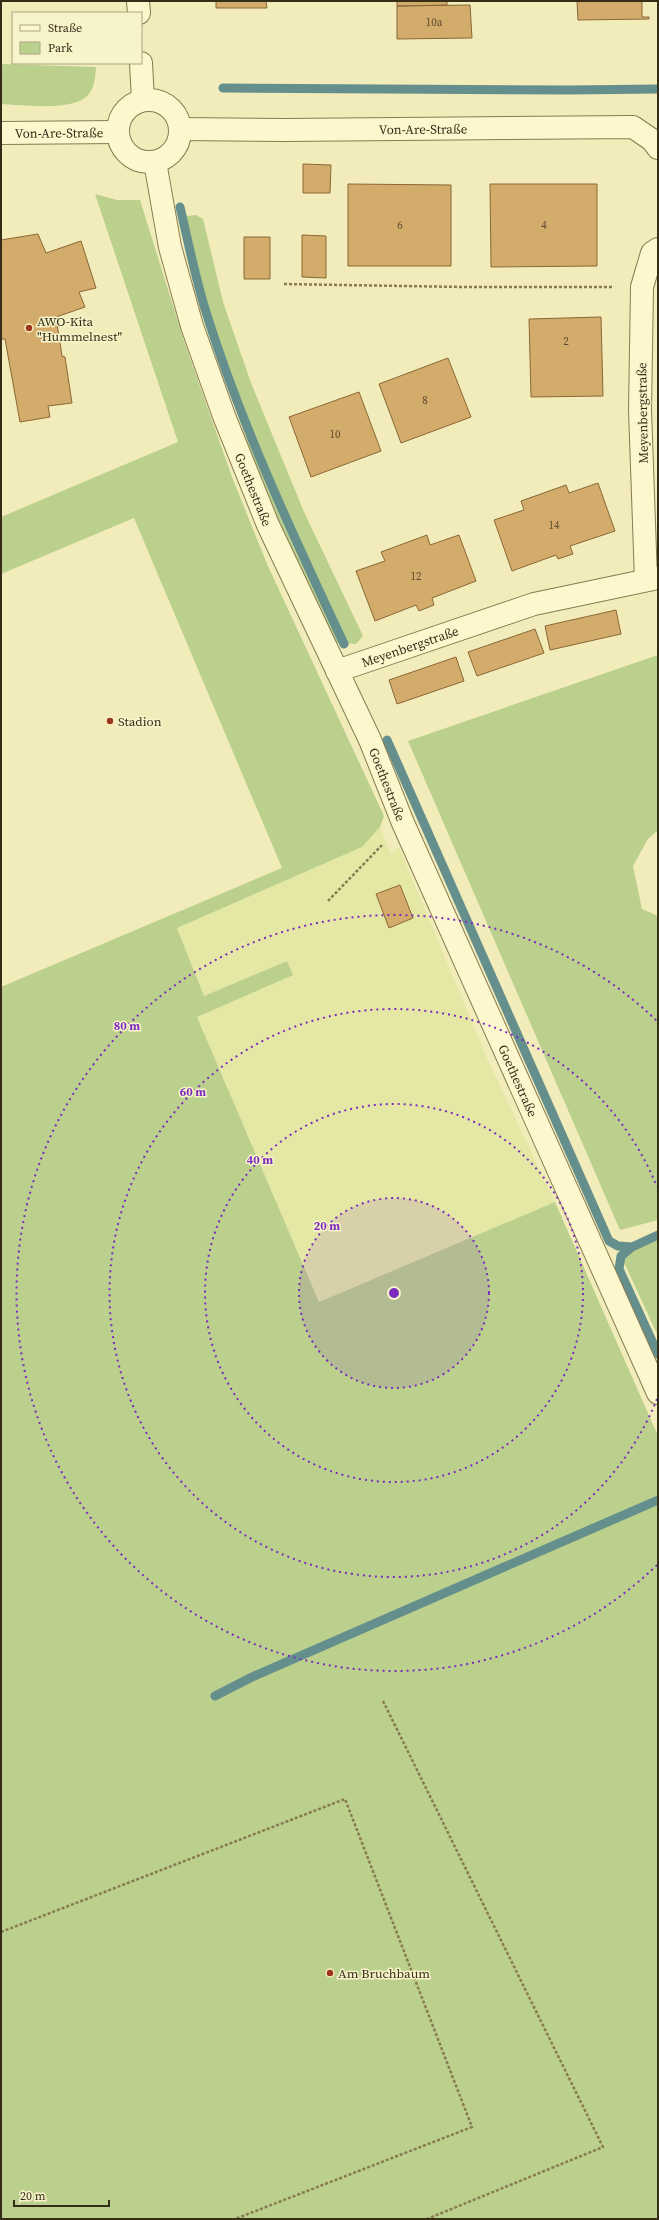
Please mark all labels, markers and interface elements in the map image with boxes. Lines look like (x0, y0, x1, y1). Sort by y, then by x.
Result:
legend (12, 12, 142, 64)
house number: 10a (426, 15, 443, 30)
text: Straße (48, 20, 82, 36)
text: Park (48, 40, 73, 56)
street label: Von-Are-Straße (379, 120, 468, 138)
street label: Von-Are-Straße (15, 124, 104, 142)
house number: 6 (397, 218, 403, 233)
house number: 4 (541, 218, 547, 233)
place label: AWO-Kita "Hummelnest" (37, 313, 122, 345)
marker: AWO-Kita "Hummelnest" (24, 323, 34, 333)
house number: 2 (563, 334, 569, 349)
street label: Meyenbergstraße (633, 362, 652, 464)
house number: 8 (422, 393, 428, 408)
house number: 10 (330, 427, 341, 442)
street label: Goethestraße (231, 450, 276, 529)
house number: 14 (549, 518, 560, 533)
house number: 12 (411, 569, 422, 584)
street label: Meyenbergstraße (359, 622, 461, 671)
place label: Stadion (118, 713, 162, 730)
marker: Stadion (105, 716, 115, 726)
street label: Goethestraße (365, 745, 410, 824)
text: 80 m (114, 1018, 140, 1034)
street label: Goethestraße (494, 1042, 542, 1120)
text: 60 m (180, 1084, 206, 1100)
text: 40 m (247, 1152, 273, 1168)
text: 20 m (314, 1218, 340, 1234)
centre of rings (387, 1286, 401, 1300)
place label: Am Bruchbaum (338, 1965, 430, 1982)
marker: Am Bruchbaum (325, 1968, 335, 1978)
scale bar (14, 2182, 109, 2208)
text: 20 m (20, 2188, 46, 2204)

